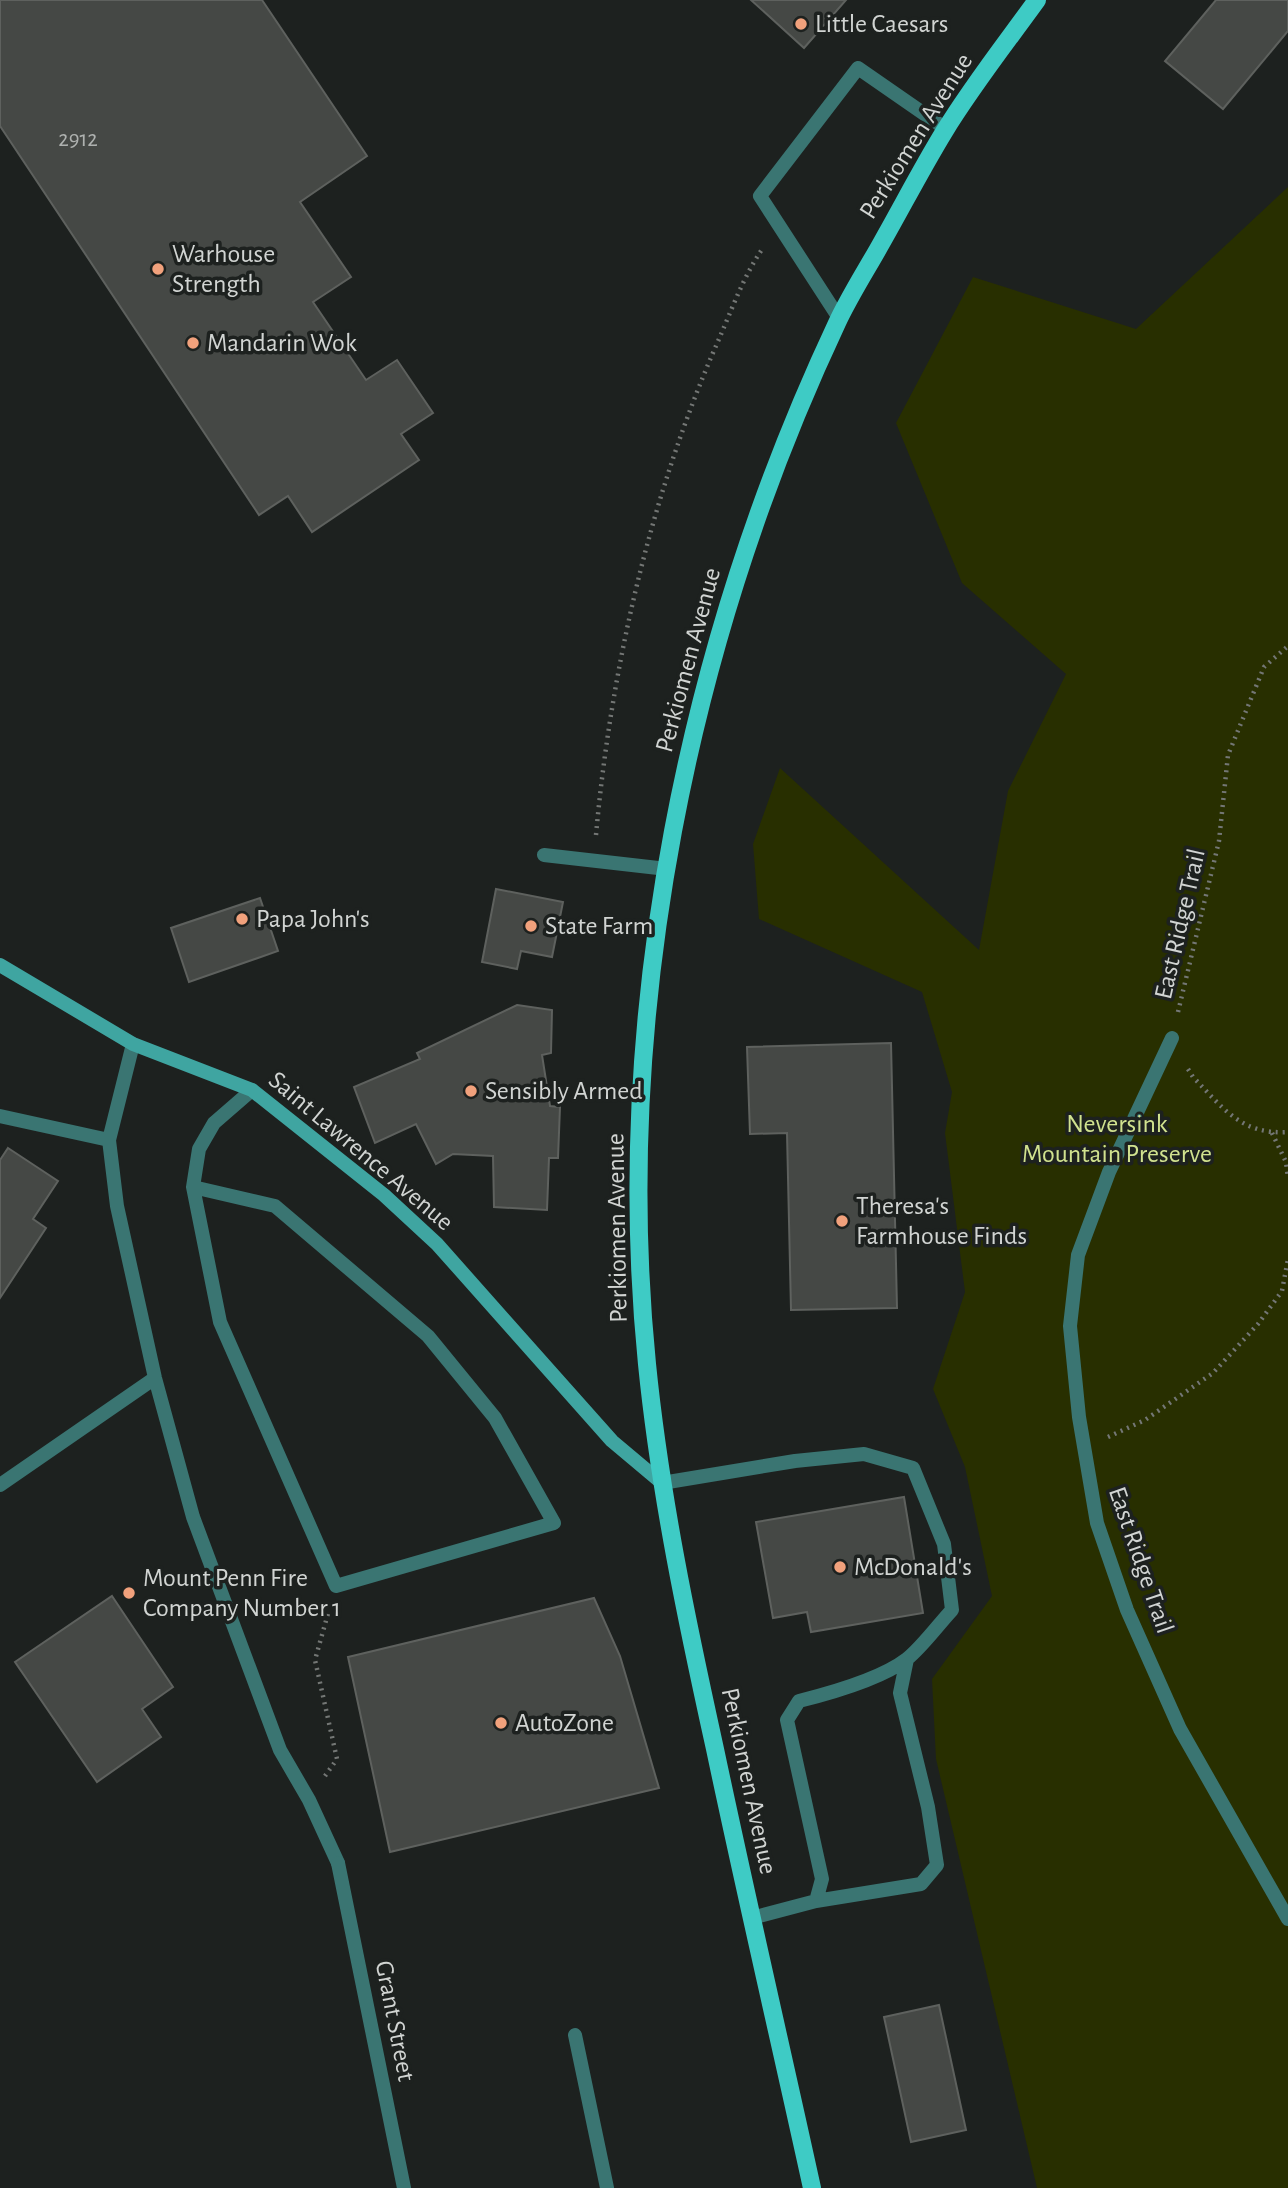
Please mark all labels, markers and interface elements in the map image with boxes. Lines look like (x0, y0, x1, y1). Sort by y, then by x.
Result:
place label: Little Caesars (815, 11, 948, 37)
marker: Little Caesars (793, 16, 809, 32)
street label: Perkiomen Avenue (855, 49, 977, 223)
house number: 2912 (58, 128, 98, 151)
place label: Warhouse Strength (172, 241, 275, 297)
marker: Warhouse Strength (150, 261, 166, 277)
place label: Mandarin Wok (207, 330, 357, 356)
marker: Mandarin Wok (185, 335, 201, 351)
street label: Perkiomen Avenue (651, 565, 725, 755)
street label: East Ridge Trail (1150, 846, 1210, 1002)
place label: Papa John's (256, 906, 370, 932)
marker: Papa John's (234, 911, 250, 927)
place label: State Farm (545, 913, 653, 939)
marker: State Farm (523, 918, 539, 934)
street label: Saint Lawrence Avenue (264, 1067, 458, 1235)
place label: Sensibly Armed (485, 1078, 643, 1104)
marker: Sensibly Armed (463, 1083, 479, 1099)
park label: Neversink Mountain Preserve (1022, 1111, 1212, 1167)
street label: Perkiomen Avenue (602, 1133, 632, 1323)
place label: Theresa's Farmhouse Finds (856, 1193, 1027, 1249)
marker: Theresa's Farmhouse Finds (834, 1213, 850, 1229)
street label: East Ridge Trail (1104, 1483, 1178, 1637)
place label: McDonald's (854, 1554, 972, 1580)
marker: McDonald's (832, 1559, 848, 1575)
place label: Mount Penn Fire Company Number 1 (143, 1565, 341, 1621)
marker: Mount Penn Fire Company Number 1 (121, 1585, 137, 1601)
street label: Perkiomen Avenue (717, 1685, 781, 1877)
place label: AutoZone (515, 1710, 614, 1736)
marker: AutoZone (493, 1715, 509, 1731)
street label: Grant Street (371, 1959, 419, 2083)

